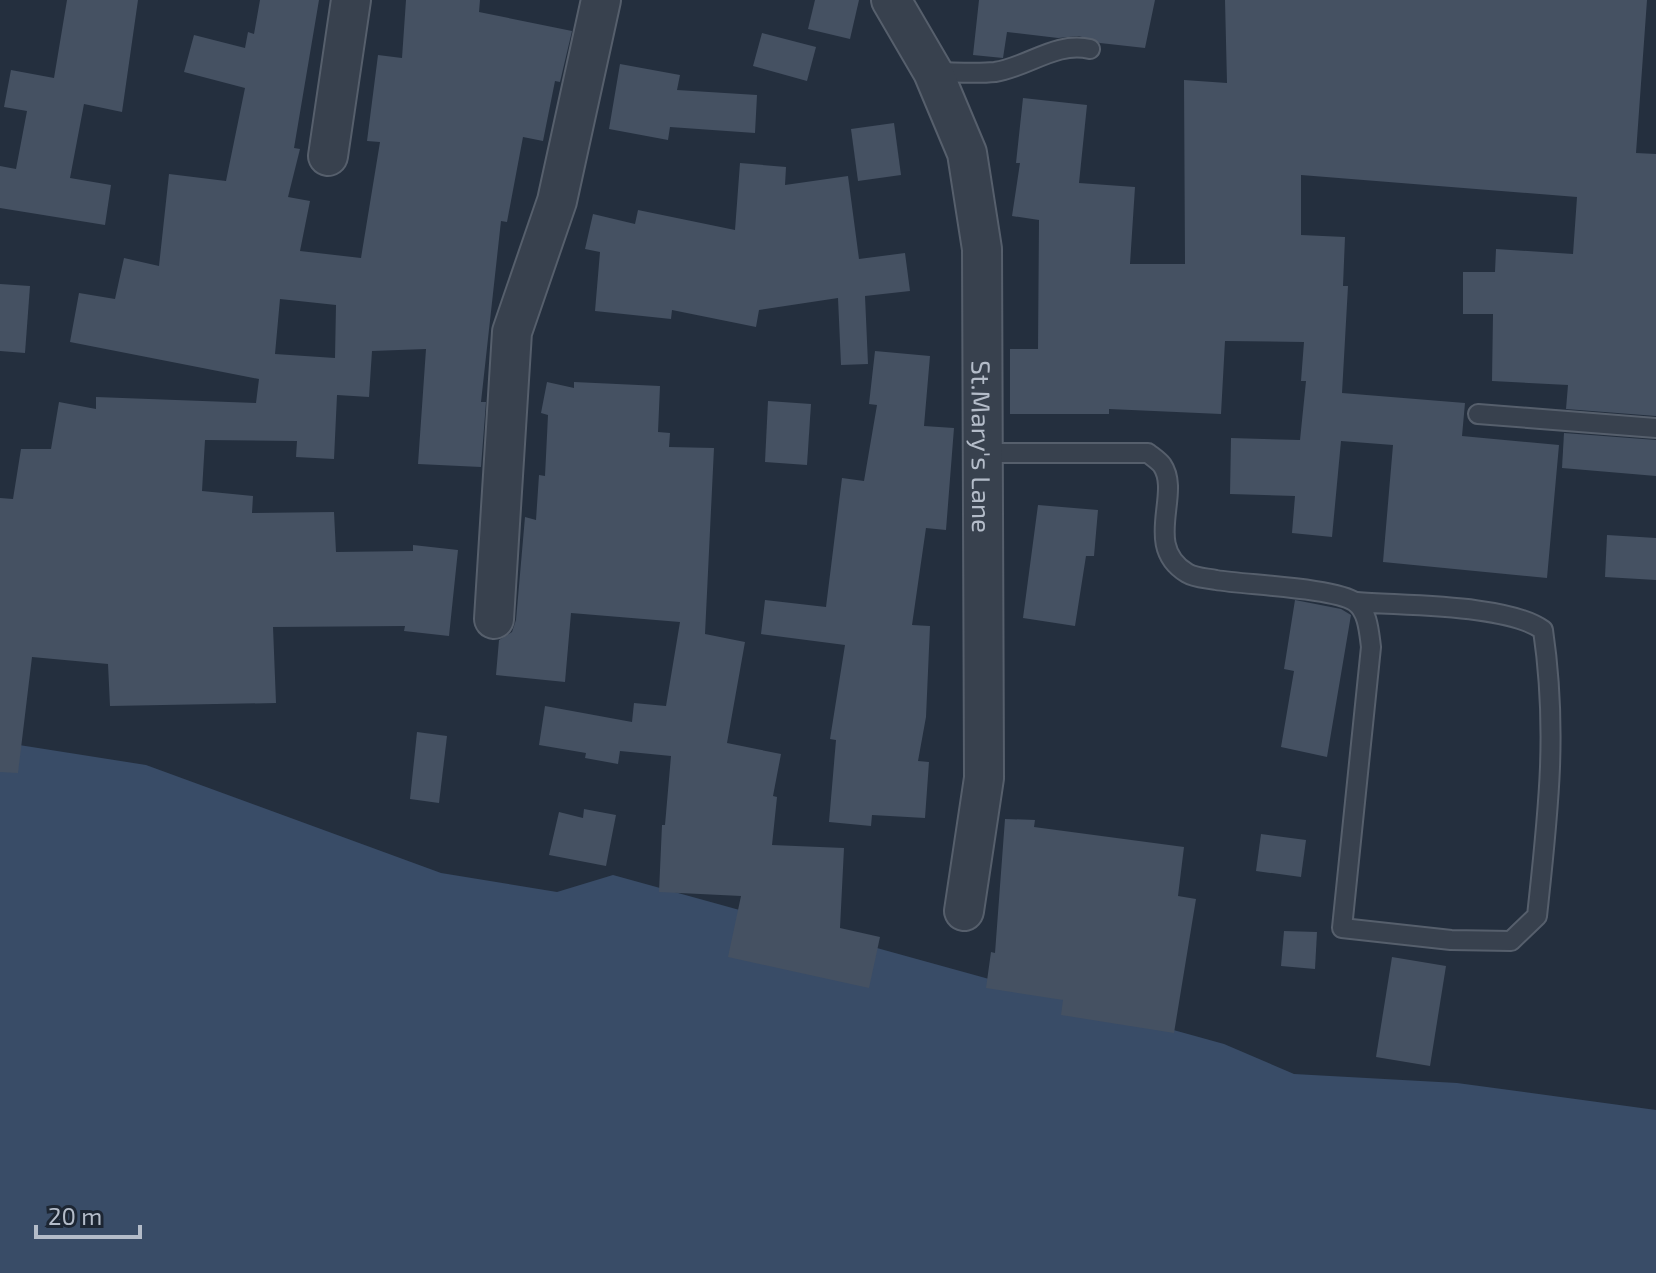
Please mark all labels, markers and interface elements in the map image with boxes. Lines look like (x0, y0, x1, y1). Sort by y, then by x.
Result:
street label: St.Mary's Lane (967, 360, 999, 533)
scale bar (36, 1189, 140, 1239)
text: 20 m (48, 1201, 102, 1230)

